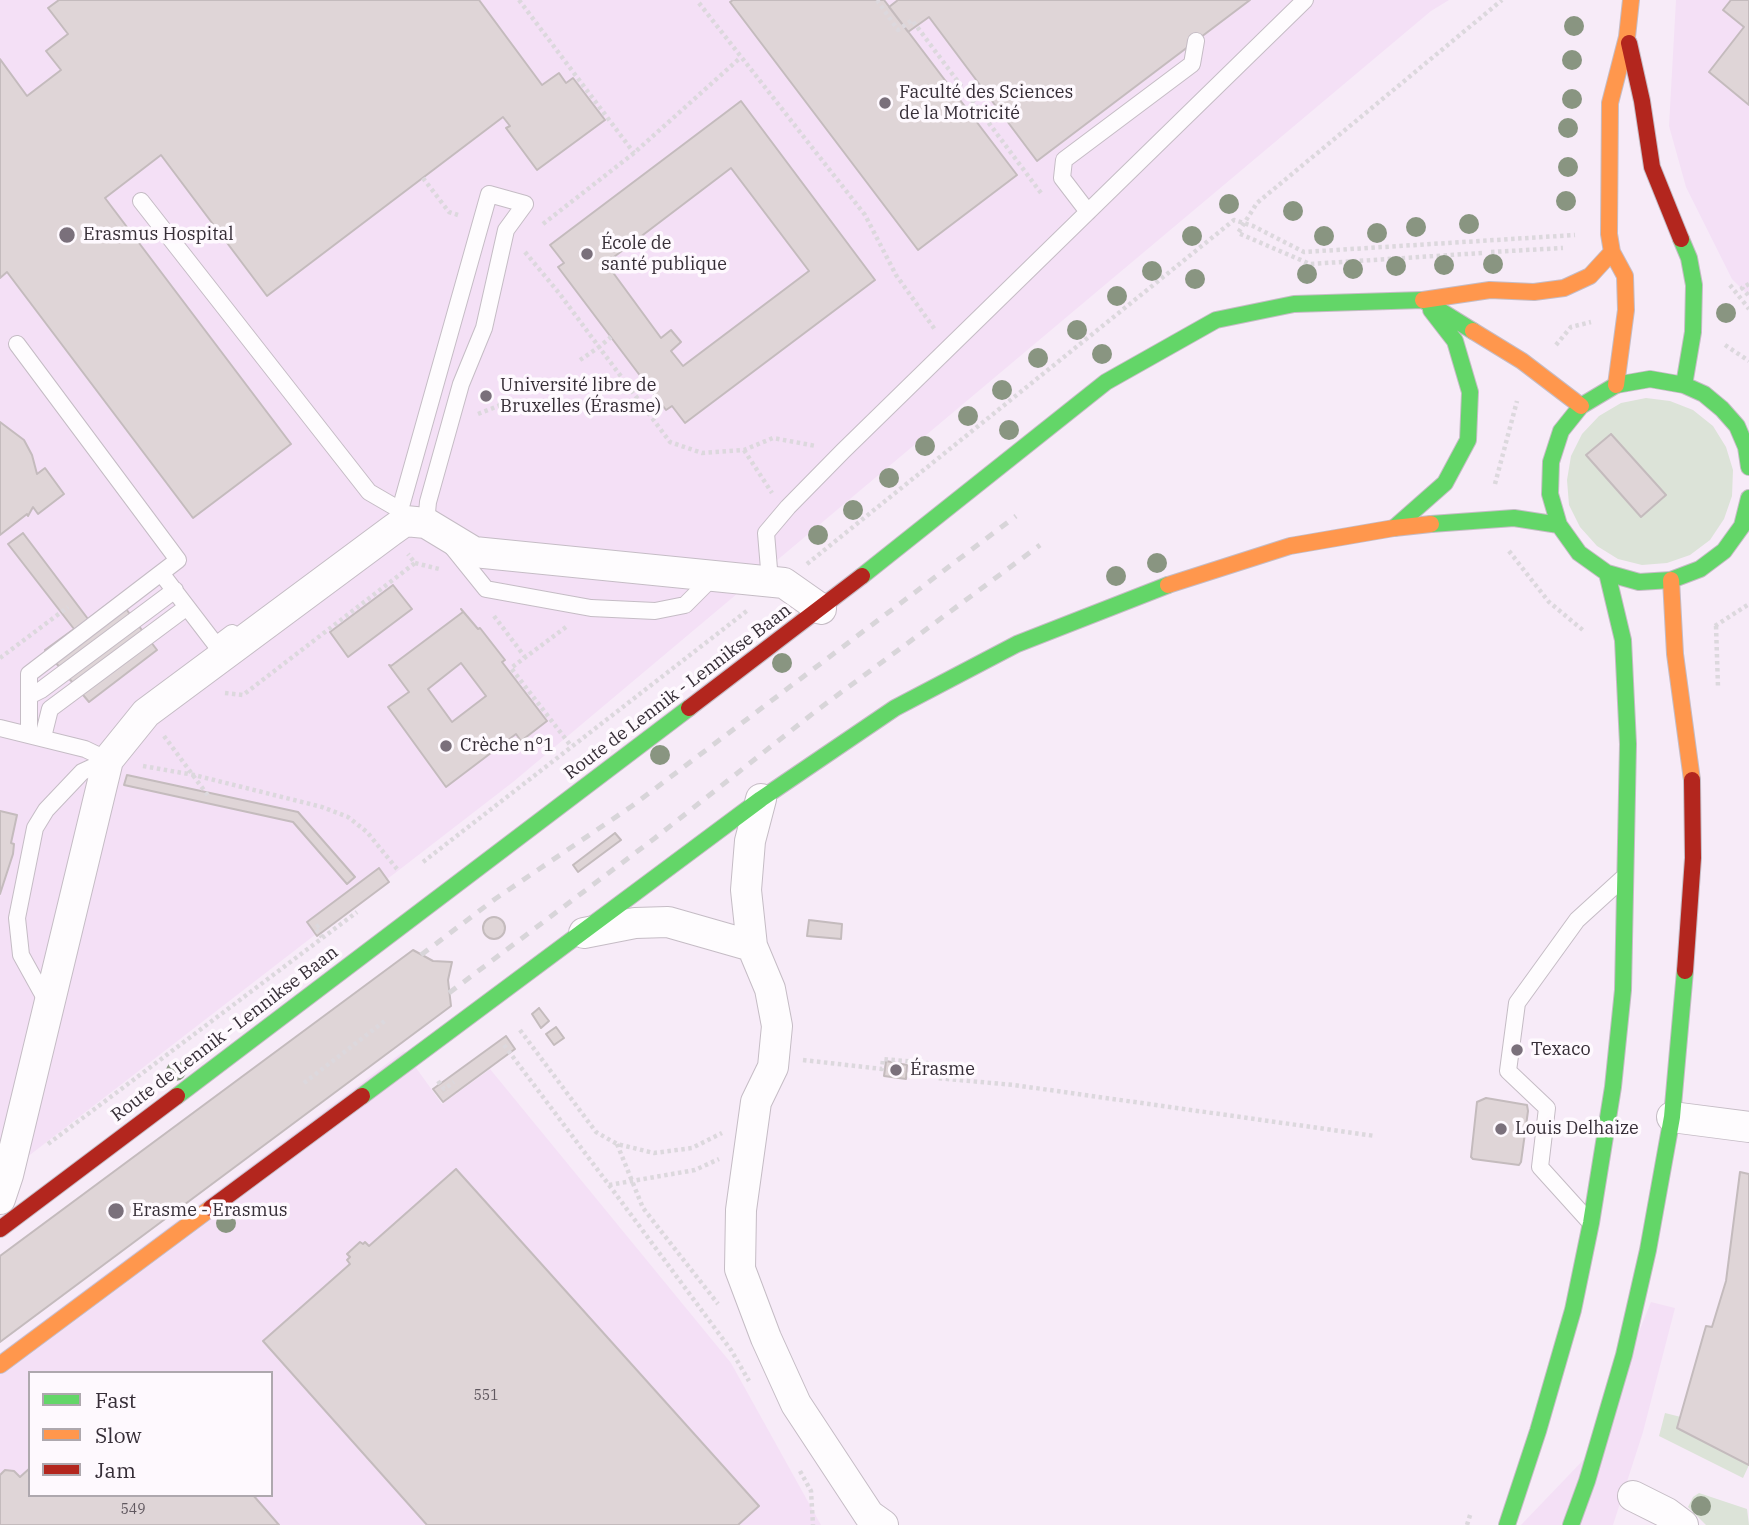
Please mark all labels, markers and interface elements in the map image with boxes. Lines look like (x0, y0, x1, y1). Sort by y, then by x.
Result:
place label: Faculté des Sciences de la Motricité (899, 82, 1073, 124)
marker: Faculté des Sciences de la Motricité (877, 95, 893, 111)
place label: Erasmus Hospital (83, 224, 234, 246)
marker: Erasmus Hospital (57, 225, 77, 245)
place label: École de santé publique (601, 233, 727, 276)
marker: École de santé publique (579, 246, 595, 262)
place label: Université libre de Bruxelles (Érasme) (500, 375, 661, 418)
marker: Université libre de Bruxelles (Érasme) (478, 388, 494, 404)
street label: Route de Lennik - Lennikse Baan (560, 600, 796, 784)
place label: Crèche n°1 (460, 735, 554, 757)
marker: Crèche n°1 (438, 738, 454, 754)
street label: Route de Lennik - Lennikse Baan (107, 942, 343, 1126)
place label: Texaco (1531, 1039, 1591, 1061)
marker: Texaco (1509, 1042, 1525, 1058)
place label: Érasme (910, 1059, 975, 1081)
marker: Érasme (888, 1062, 904, 1078)
place label: Louis Delhaize (1515, 1118, 1639, 1140)
marker: Louis Delhaize (1493, 1121, 1509, 1137)
place label: Erasme - Erasmus (132, 1200, 288, 1222)
marker: Erasme - Erasmus (106, 1201, 126, 1221)
legend (28, 1371, 273, 1497)
text: Fast (95, 1386, 136, 1414)
house number: 551 (473, 1388, 499, 1404)
text: Slow (95, 1421, 142, 1449)
text: Jam (95, 1456, 136, 1484)
house number: 549 (120, 1502, 146, 1518)

